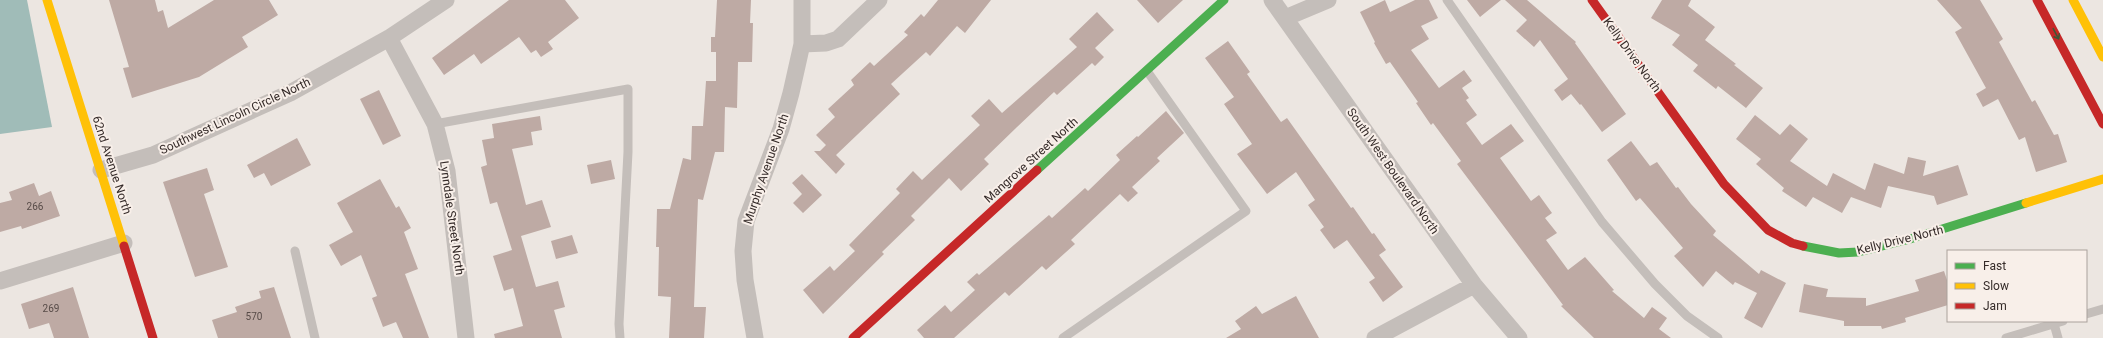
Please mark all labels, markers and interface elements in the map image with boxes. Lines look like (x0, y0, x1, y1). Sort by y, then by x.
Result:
street label: Kelly Drive North (1600, 15, 1664, 95)
one-way arrow (2053, 28, 2060, 40)
street label: Southwest Lincoln Circle North (157, 75, 313, 157)
street label: South West Boulevard North (1344, 105, 1442, 237)
street label: Murphy Avenue North (741, 112, 791, 226)
street label: 62nd Avenue North (90, 114, 134, 216)
street label: Mangrove Street North (981, 114, 1081, 206)
street label: Lynndale Street North (437, 160, 467, 276)
house number: 266 (27, 201, 44, 212)
street label: Kelly Drive North (1855, 223, 1945, 257)
legend (1947, 250, 2087, 322)
text: Fast (1983, 259, 2006, 273)
text: Slow (1983, 279, 2009, 293)
text: Jam (1983, 299, 2007, 313)
house number: 269 (43, 303, 59, 314)
house number: 570 (246, 311, 263, 322)

